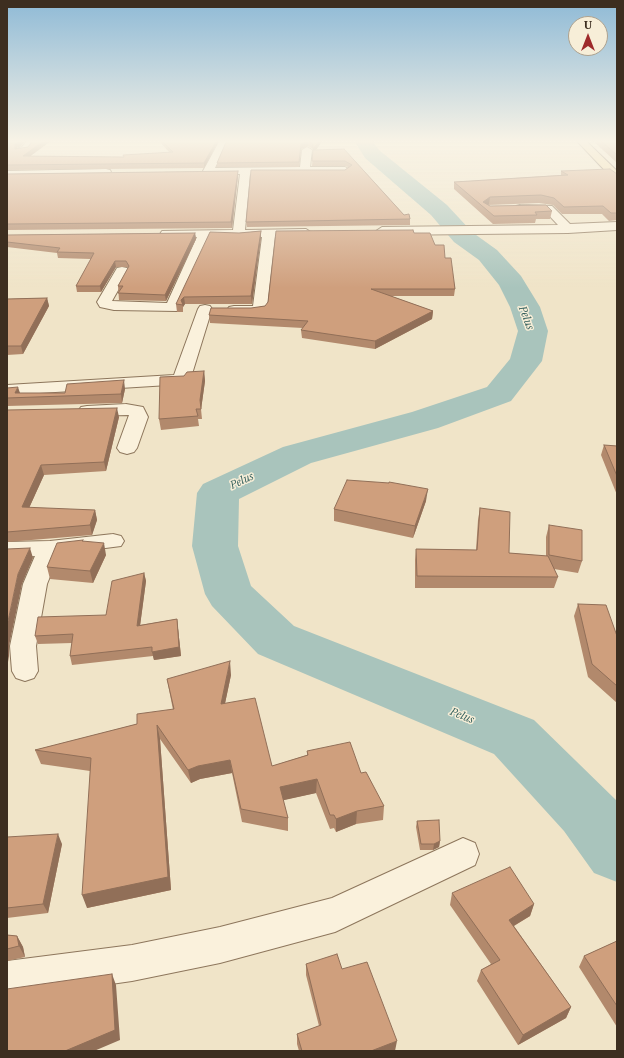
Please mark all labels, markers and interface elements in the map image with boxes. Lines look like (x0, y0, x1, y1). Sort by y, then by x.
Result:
north arrow (568, 16, 608, 56)
text: U (584, 18, 592, 32)
water label: Pelus (515, 304, 537, 332)
water label: Pelus (228, 470, 256, 492)
water label: Pelus (448, 705, 476, 727)

